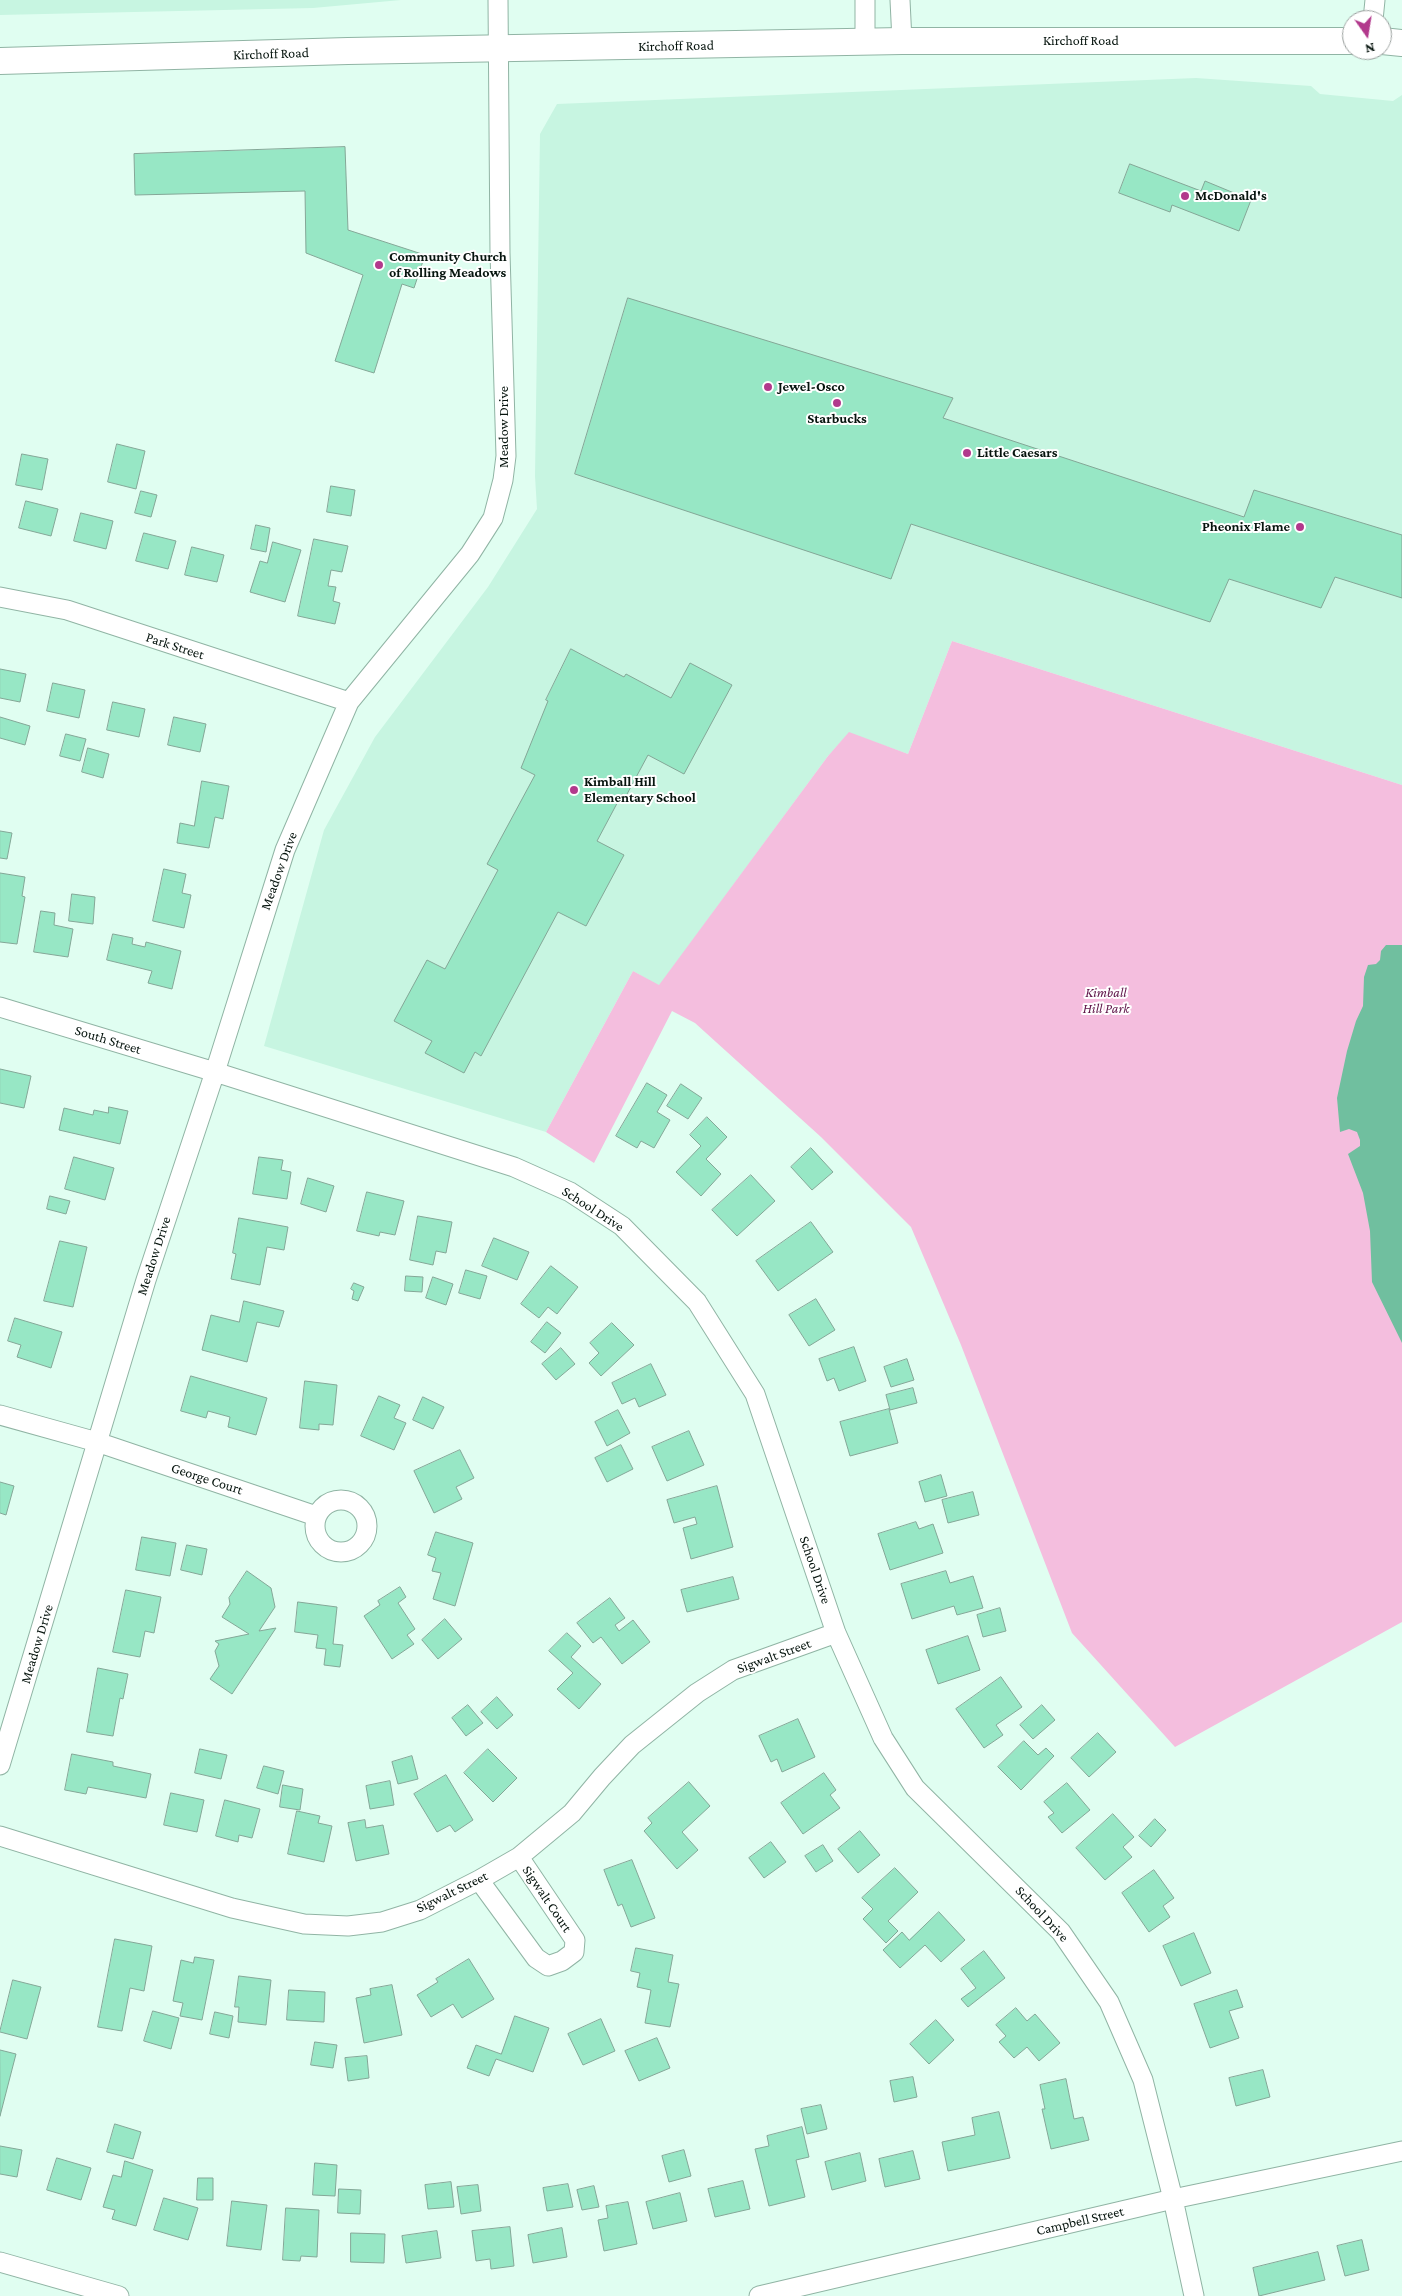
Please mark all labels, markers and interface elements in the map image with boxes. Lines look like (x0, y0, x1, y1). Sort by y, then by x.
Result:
north arrow (1342, 10, 1392, 60)
street label: Kirchoff Road (1043, 33, 1119, 49)
street label: Kirchoff Road (638, 37, 714, 55)
text: N (1364, 40, 1377, 58)
street label: Kirchoff Road (233, 44, 309, 64)
place label: McDonald's (1195, 188, 1267, 204)
marker: McDonald's (1179, 190, 1191, 202)
place label: Community Church of Rolling Meadows (389, 249, 507, 282)
marker: Community Church of Rolling Meadows (373, 259, 385, 271)
place label: Jewel-Osco (778, 379, 845, 395)
marker: Jewel-Osco (762, 381, 774, 393)
street label: Meadow Drive (496, 386, 512, 468)
marker: Starbucks (831, 397, 843, 409)
place label: Starbucks (807, 411, 867, 427)
place label: Little Caesars (977, 445, 1057, 461)
marker: Little Caesars (961, 447, 973, 459)
place label: Pheonix Flame (1202, 519, 1290, 535)
marker: Pheonix Flame (1294, 521, 1306, 533)
street label: Park Street (144, 629, 206, 663)
place label: Kimball Hill Elementary School (584, 774, 696, 806)
marker: Kimball Hill Elementary School (568, 784, 580, 796)
street label: Meadow Drive (257, 830, 301, 912)
park label: Kimball Hill Park (1083, 985, 1129, 1018)
street label: South Street (73, 1022, 143, 1058)
street label: School Drive (559, 1183, 627, 1235)
street label: Meadow Drive (133, 1214, 175, 1298)
street label: George Court (169, 1460, 245, 1498)
street label: School Drive (796, 1534, 834, 1606)
street label: Meadow Drive (17, 1602, 57, 1686)
street label: Sigwalt Street (735, 1635, 813, 1677)
street label: Sigwalt Court (519, 1862, 575, 1936)
street label: Sigwalt Street (414, 1867, 490, 1917)
street label: School Drive (1012, 1883, 1072, 1945)
street label: Campbell Street (1035, 2203, 1125, 2239)

